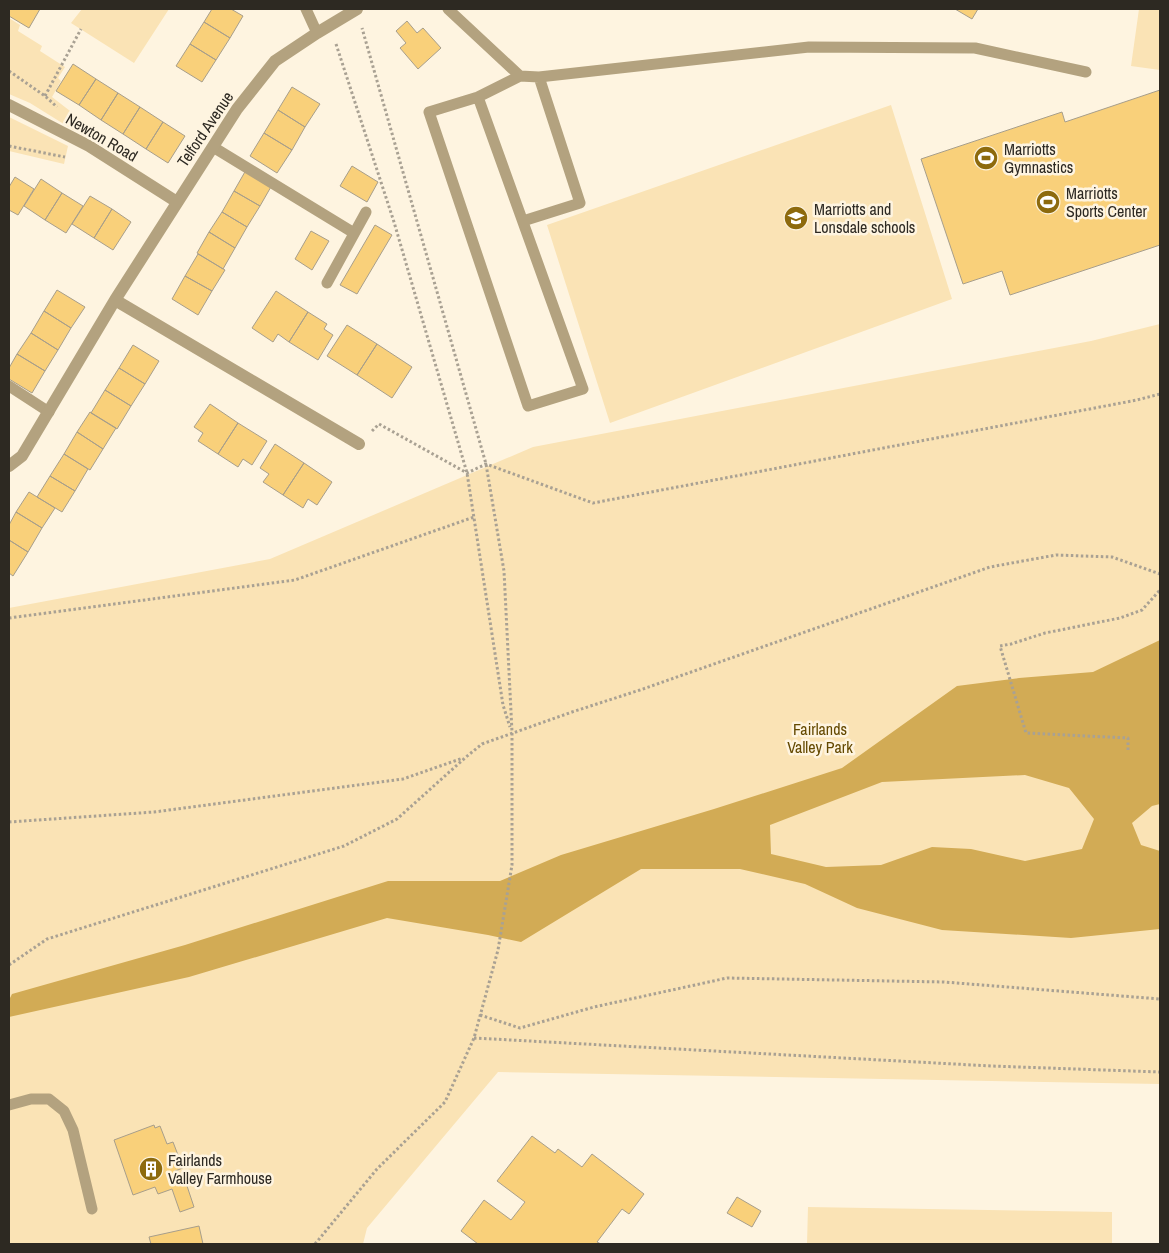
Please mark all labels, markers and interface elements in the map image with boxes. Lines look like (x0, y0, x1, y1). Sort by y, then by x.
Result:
street label: Telford Avenue (172, 87, 238, 171)
street label: Newton Road (62, 108, 142, 166)
place label: Marriotts Gymnastics (1004, 138, 1073, 178)
sports icon: Marriotts Gymnastics (973, 145, 999, 171)
place label: Marriotts Sports Center (1066, 182, 1148, 222)
sports icon: Marriotts Sports Center (1035, 189, 1061, 215)
place label: Marriotts and Lonsdale schools (814, 198, 915, 238)
school or university icon: Marriotts and Lonsdale schools (783, 205, 809, 231)
park label: Fairlands Valley Park (787, 718, 853, 758)
place label: Fairlands Valley Farmhouse (168, 1149, 272, 1189)
building icon: Fairlands Valley Farmhouse (138, 1156, 164, 1182)

